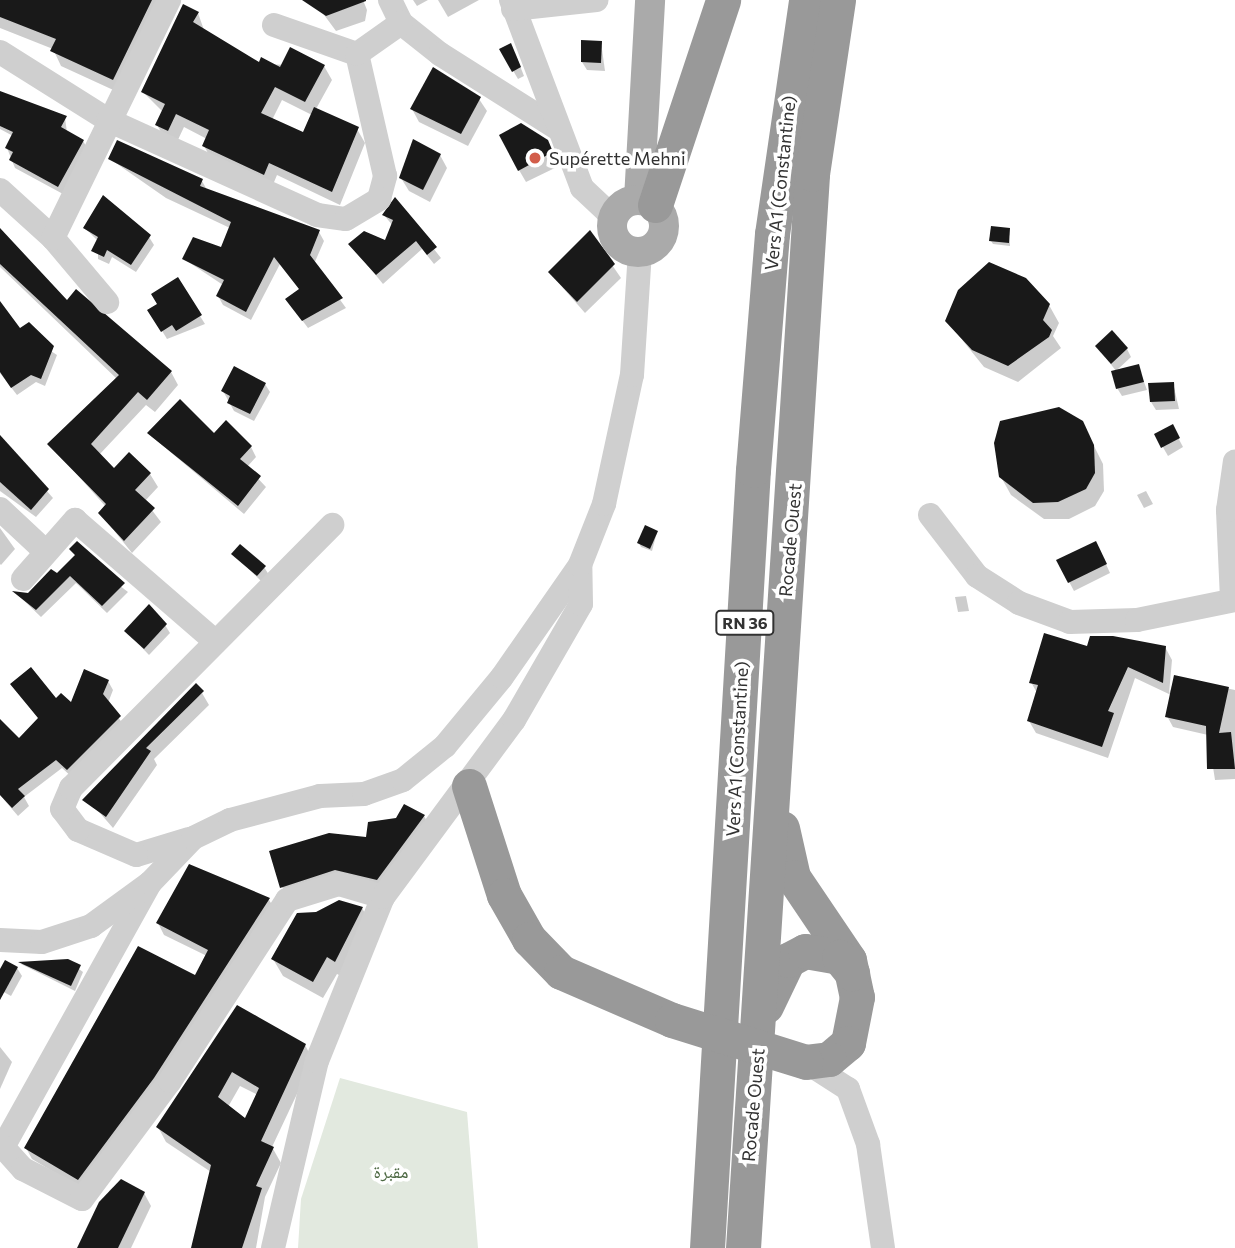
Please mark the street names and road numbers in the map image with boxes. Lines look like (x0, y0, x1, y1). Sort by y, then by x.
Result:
street label: Vers A1 (Constantine) (760, 94, 800, 272)
street label: Rocade Ouest (774, 482, 806, 598)
road number: RN 36 (715, 610, 775, 636)
street label: Vers A1 (Constantine) (722, 661, 752, 837)
street label: Rocade Ouest (737, 1047, 769, 1163)

